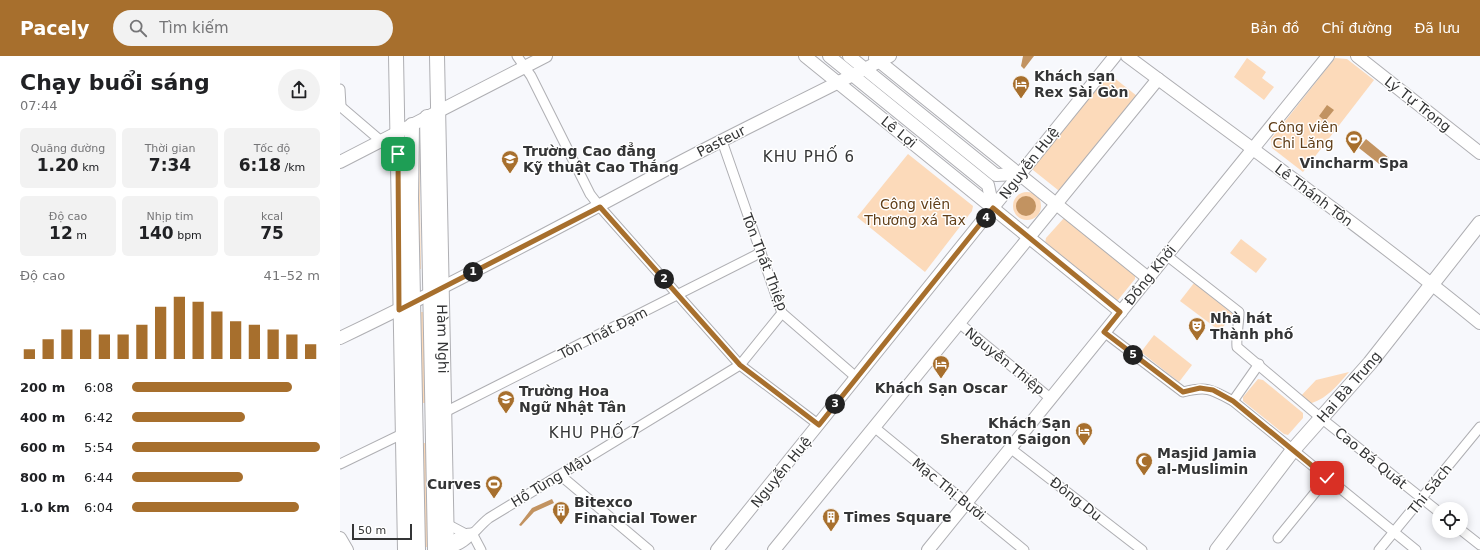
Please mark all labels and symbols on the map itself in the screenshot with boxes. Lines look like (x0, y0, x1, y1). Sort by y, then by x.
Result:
place label: Khách sạn Rex Sài Gòn (1034, 68, 1128, 100)
street label: Lý Tự Trọng (1382, 73, 1454, 135)
hotel icon: Khách sạn Rex Sài Gòn (1011, 74, 1031, 99)
street label: Lê Lợi (878, 113, 920, 151)
park label: Công viên Chi Lăng (1268, 119, 1338, 151)
street label: Pasteur (694, 122, 748, 160)
street label: Nguyễn Huệ (996, 124, 1062, 202)
sports icon: Vincharm Spa (1344, 129, 1364, 154)
pin (381, 137, 415, 171)
place label: Trường Cao đẳng Kỹ thuật Cao Thắng (523, 142, 679, 175)
district label: KHU PHỐ 6 (763, 145, 855, 166)
school or university icon: Trường Cao đẳng Kỹ thuật Cao Thắng (500, 149, 520, 174)
place label: Vincharm Spa (1300, 155, 1409, 171)
street label: Lê Thánh Tôn (1272, 161, 1356, 229)
park label: Công viên Thương xá Tax (863, 196, 966, 228)
pin: 4 (976, 208, 996, 228)
street label: Tôn Thất Thiệp (739, 210, 791, 313)
street label: Ðồng Khởi (1121, 242, 1179, 308)
pin: 1 (463, 262, 483, 282)
pin: 2 (654, 269, 674, 289)
street label: Hàm Nghi (434, 304, 451, 374)
street label: Tôn Thất Ðạm (555, 304, 650, 363)
place label: Nhà hát Thành phố (1210, 310, 1294, 342)
theatre icon: Nhà hát Thành phố (1187, 316, 1207, 341)
street label: Nguyễn Thiệp (962, 324, 1048, 398)
pin: 5 (1123, 345, 1143, 365)
street label: Hai Bà Trưng (1313, 348, 1384, 425)
hotel icon: Khách Sạn Oscar (931, 354, 951, 379)
place label: Khách Sạn Oscar (875, 380, 1007, 396)
place label: Trường Hoa Ngữ Nhật Tân (519, 383, 626, 415)
school or university icon: Trường Hoa Ngữ Nhật Tân (496, 389, 516, 414)
pin: 3 (825, 394, 845, 414)
place label: Khách Sạn Sheraton Saigon (940, 415, 1071, 447)
district label: KHU PHỐ 7 (549, 421, 641, 442)
hotel icon: Khách Sạn Sheraton Saigon (1074, 421, 1094, 446)
street label: Cao Bá Quát (1332, 424, 1411, 492)
street label: Nguyễn Huệ (748, 433, 814, 511)
place label: Masjid Jamia al-Muslimin (1157, 445, 1257, 477)
street label: Hồ Tùng Mậu (508, 450, 594, 510)
mosque icon: Masjid Jamia al-Muslimin (1134, 451, 1154, 476)
street label: Mạc Thị Bưởi (909, 455, 989, 523)
pin (1310, 461, 1344, 495)
street label: Thi Sách (1404, 461, 1455, 518)
sports icon: Curves (484, 474, 504, 499)
street label: Đông Du (1047, 474, 1105, 524)
place label: Curves (427, 476, 481, 492)
place label: Bitexco Financial Tower (574, 494, 697, 526)
building icon: Bitexco Financial Tower (551, 500, 571, 525)
building icon: Times Square (821, 507, 841, 532)
place label: Times Square (844, 509, 952, 525)
scale bar (352, 522, 412, 541)

